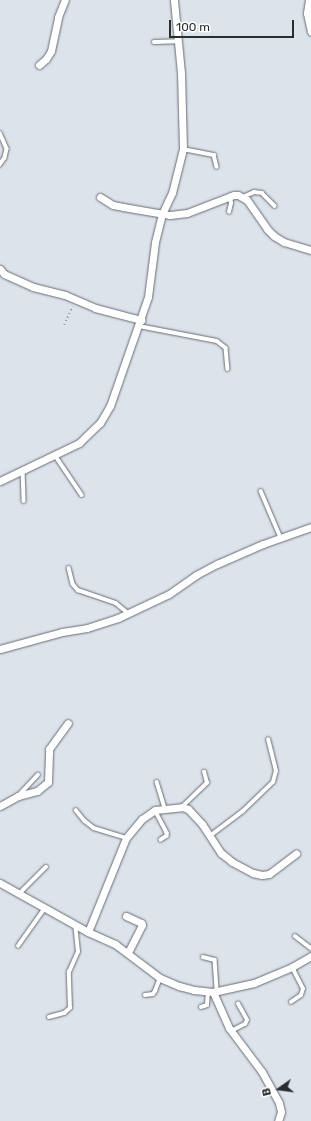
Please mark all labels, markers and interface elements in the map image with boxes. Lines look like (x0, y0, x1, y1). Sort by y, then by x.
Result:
scale bar (171, 12, 296, 38)
text: 100 m (176, 20, 210, 34)
north arrow (259, 1069, 299, 1109)
text: B (260, 1087, 274, 1097)

